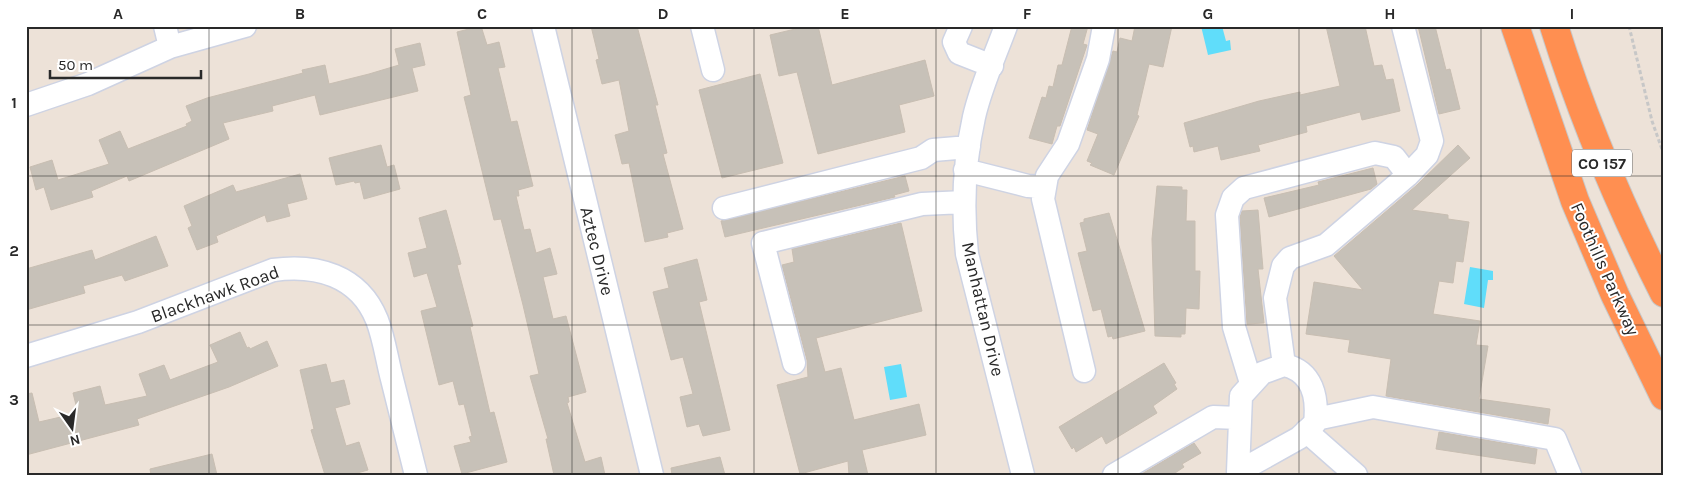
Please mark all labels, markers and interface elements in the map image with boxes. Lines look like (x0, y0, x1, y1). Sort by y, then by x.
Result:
text: A (113, 4, 123, 23)
text: B (295, 4, 305, 23)
text: C (477, 4, 487, 23)
text: D (658, 4, 669, 23)
text: E (840, 4, 850, 23)
text: F (1023, 4, 1032, 23)
text: G (1203, 4, 1213, 23)
text: H (1384, 4, 1396, 23)
text: I (1570, 4, 1574, 23)
scale bar (50, 48, 201, 80)
text: 50 m (58, 56, 93, 74)
text: 1 (11, 93, 17, 112)
road number: CO 157 (1572, 150, 1632, 177)
street label: Foothills Parkway (1566, 199, 1644, 339)
street label: Aztec Drive (575, 204, 619, 298)
street label: Manhattan Drive (957, 240, 1009, 378)
text: 2 (9, 241, 19, 260)
street label: Blackhawk Road (148, 261, 282, 327)
text: 3 (9, 390, 19, 409)
north arrow (48, 404, 98, 454)
text: N (68, 431, 82, 450)

